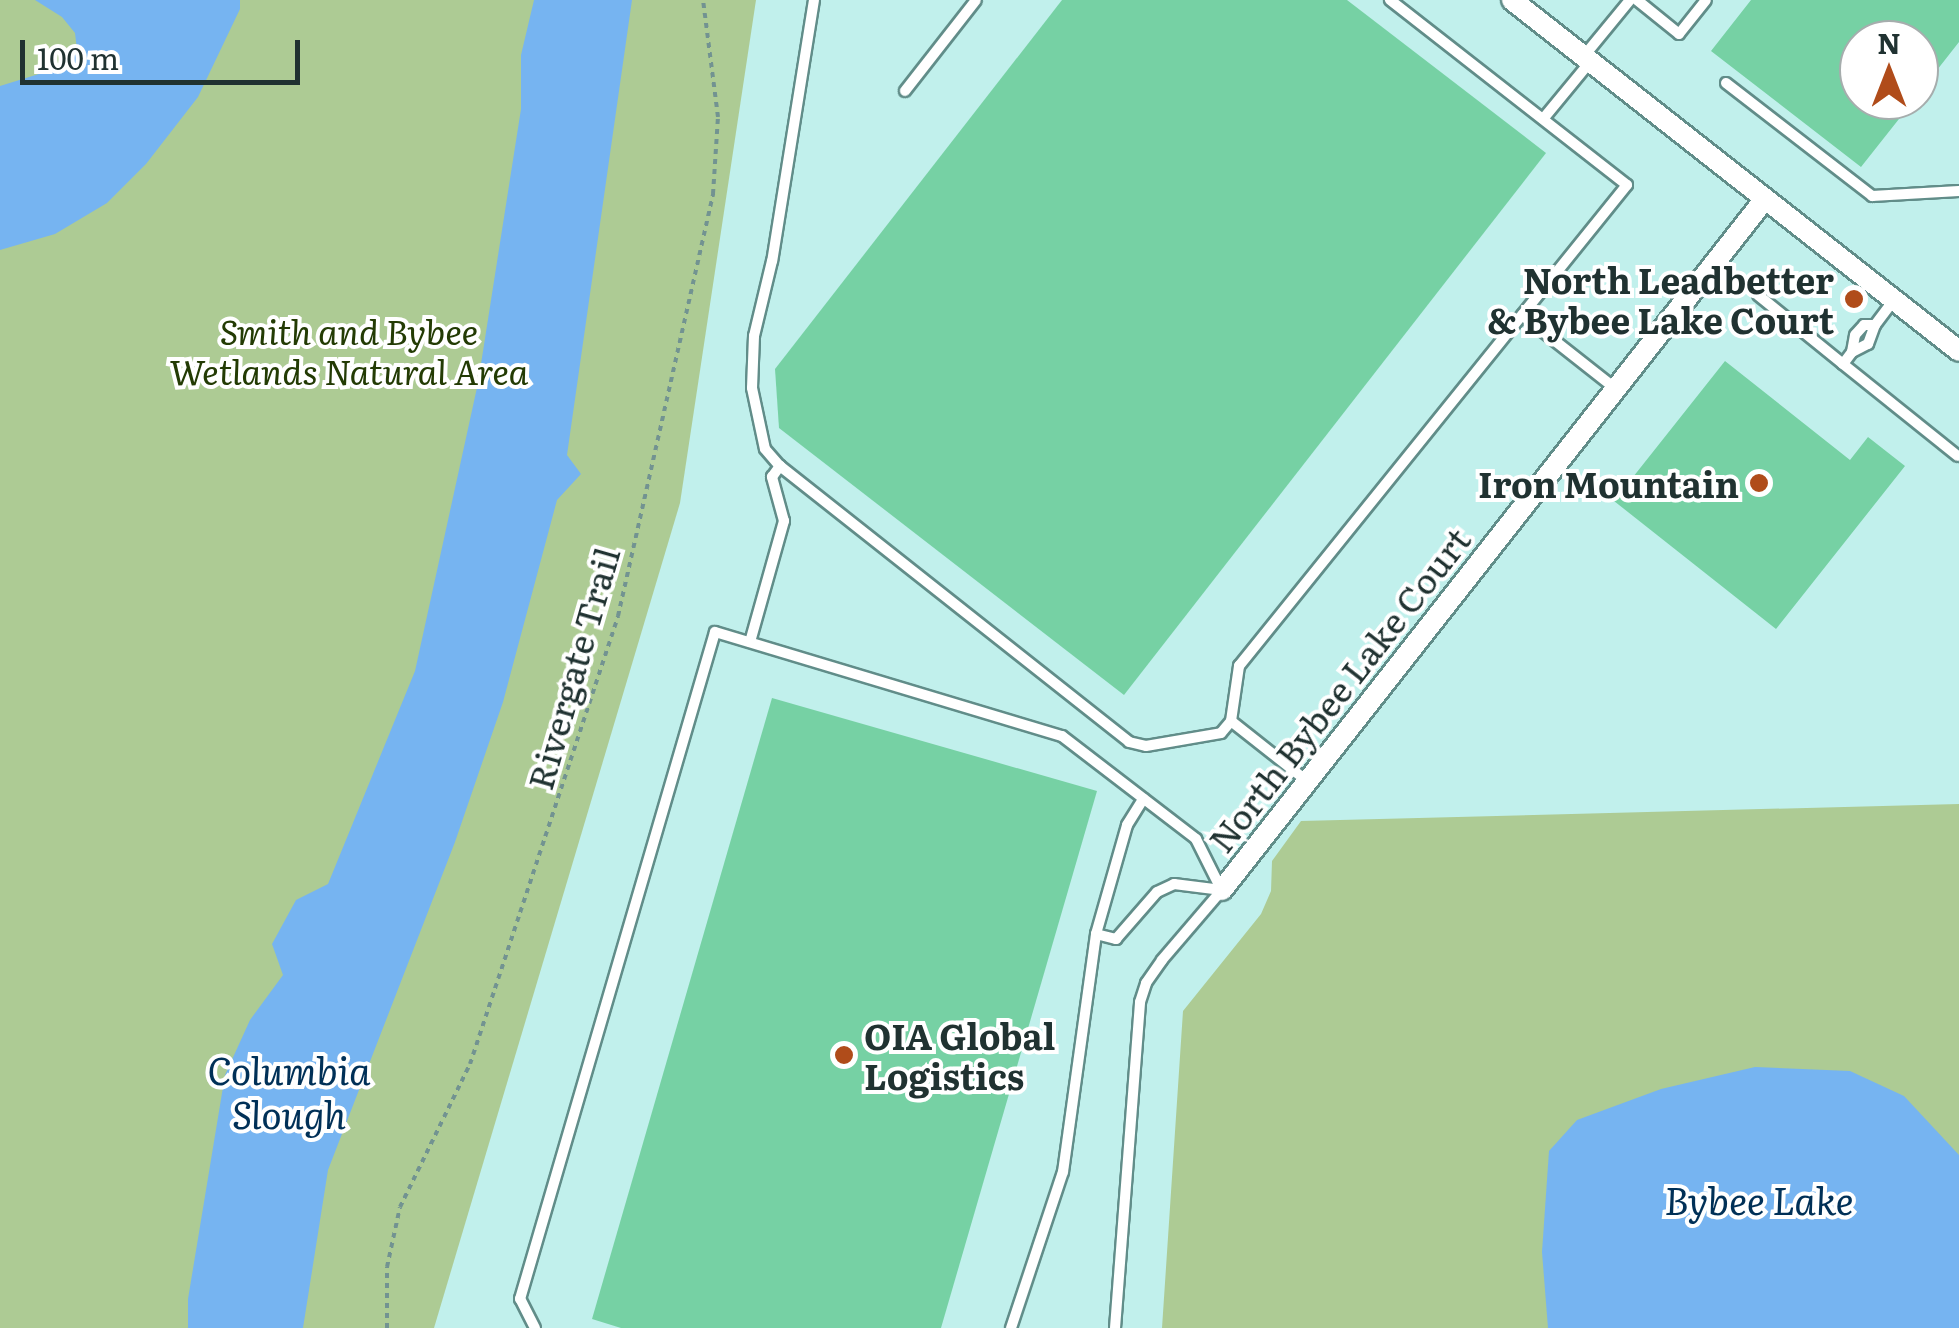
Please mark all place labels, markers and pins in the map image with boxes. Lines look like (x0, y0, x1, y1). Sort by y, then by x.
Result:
place label: North Leadbetter & Bybee Lake Court (1487, 258, 1834, 340)
marker: North Leadbetter & Bybee Lake Court (1843, 288, 1865, 310)
place label: Iron Mountain (1478, 462, 1739, 504)
marker: Iron Mountain (1748, 472, 1770, 494)
place label: OIA Global Logistics (864, 1014, 1055, 1096)
marker: OIA Global Logistics (833, 1044, 855, 1066)

